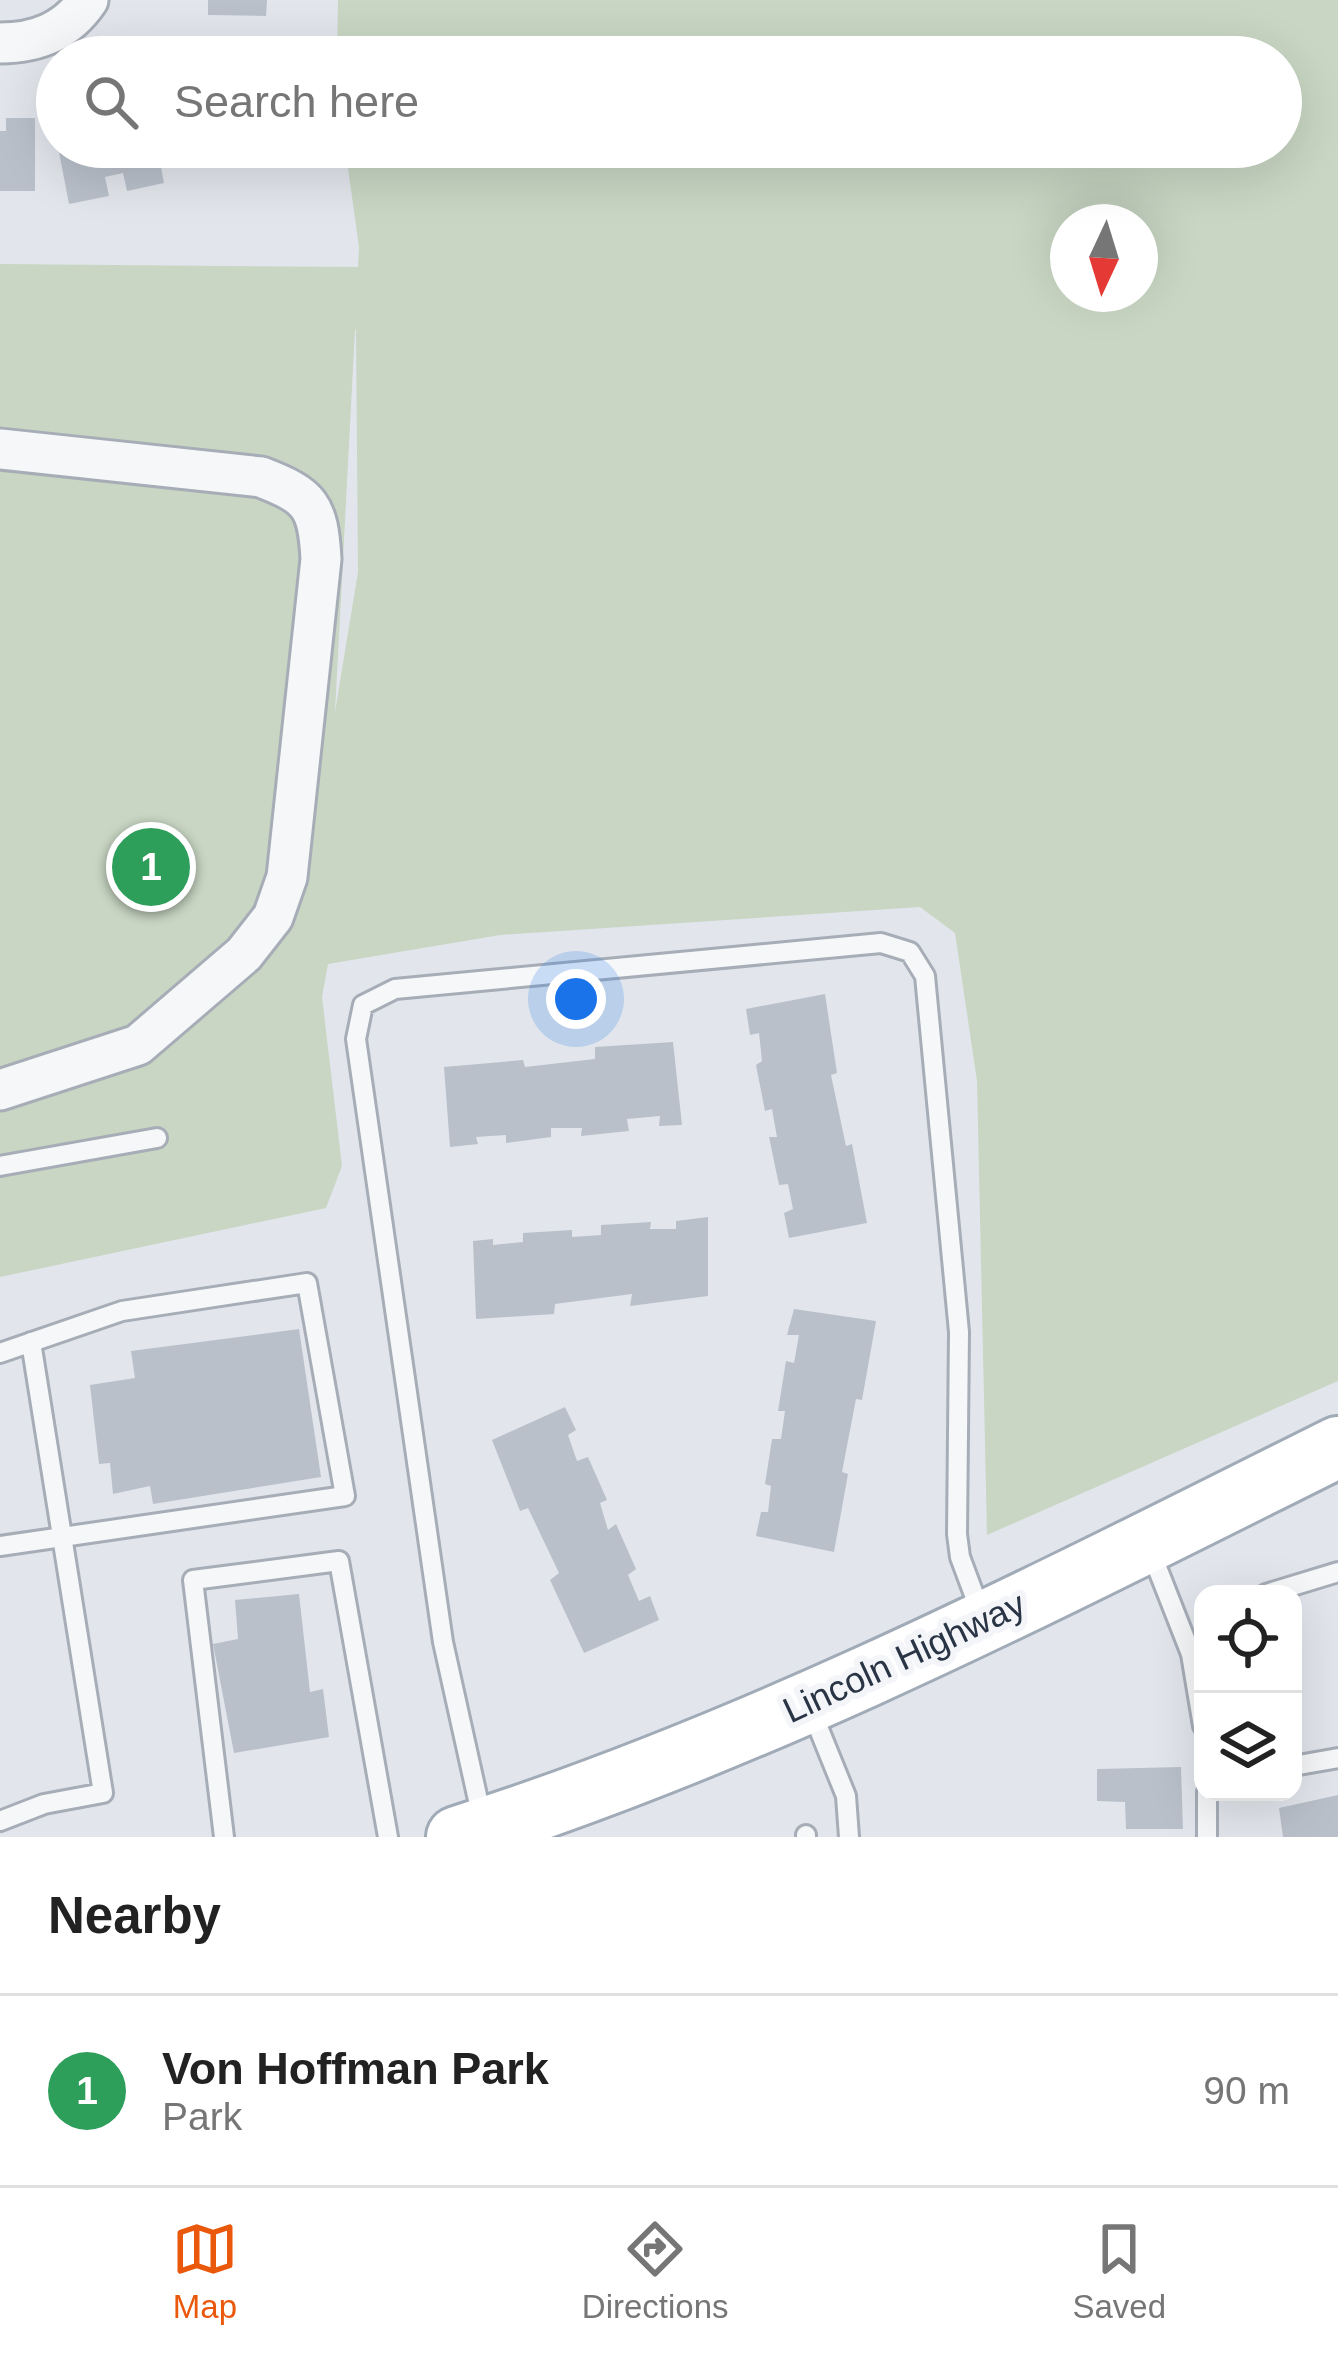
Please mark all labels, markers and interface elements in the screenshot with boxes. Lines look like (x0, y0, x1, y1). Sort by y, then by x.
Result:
search box (36, 36, 1302, 168)
icon: search (78, 69, 144, 135)
text: Search here (174, 76, 419, 127)
north arrow (1050, 204, 1158, 312)
pin: 1 (112, 822, 190, 912)
your location (546, 969, 606, 1029)
street label: Lincoln Highway (777, 1583, 1031, 1731)
map controls (1194, 1585, 1302, 1801)
button: locate (1194, 1585, 1302, 1693)
button: layers (1194, 1693, 1302, 1801)
text: Nearby (48, 1887, 221, 1944)
text: Von Hoffman Park (162, 2043, 549, 2094)
text: 1 (76, 2069, 98, 2112)
text: 90 m (1203, 2069, 1290, 2112)
text: Park (162, 2095, 242, 2138)
tab: Map (172, 2216, 238, 2326)
tab: Directions (582, 2216, 729, 2326)
tab: Saved (1072, 2216, 1166, 2326)

